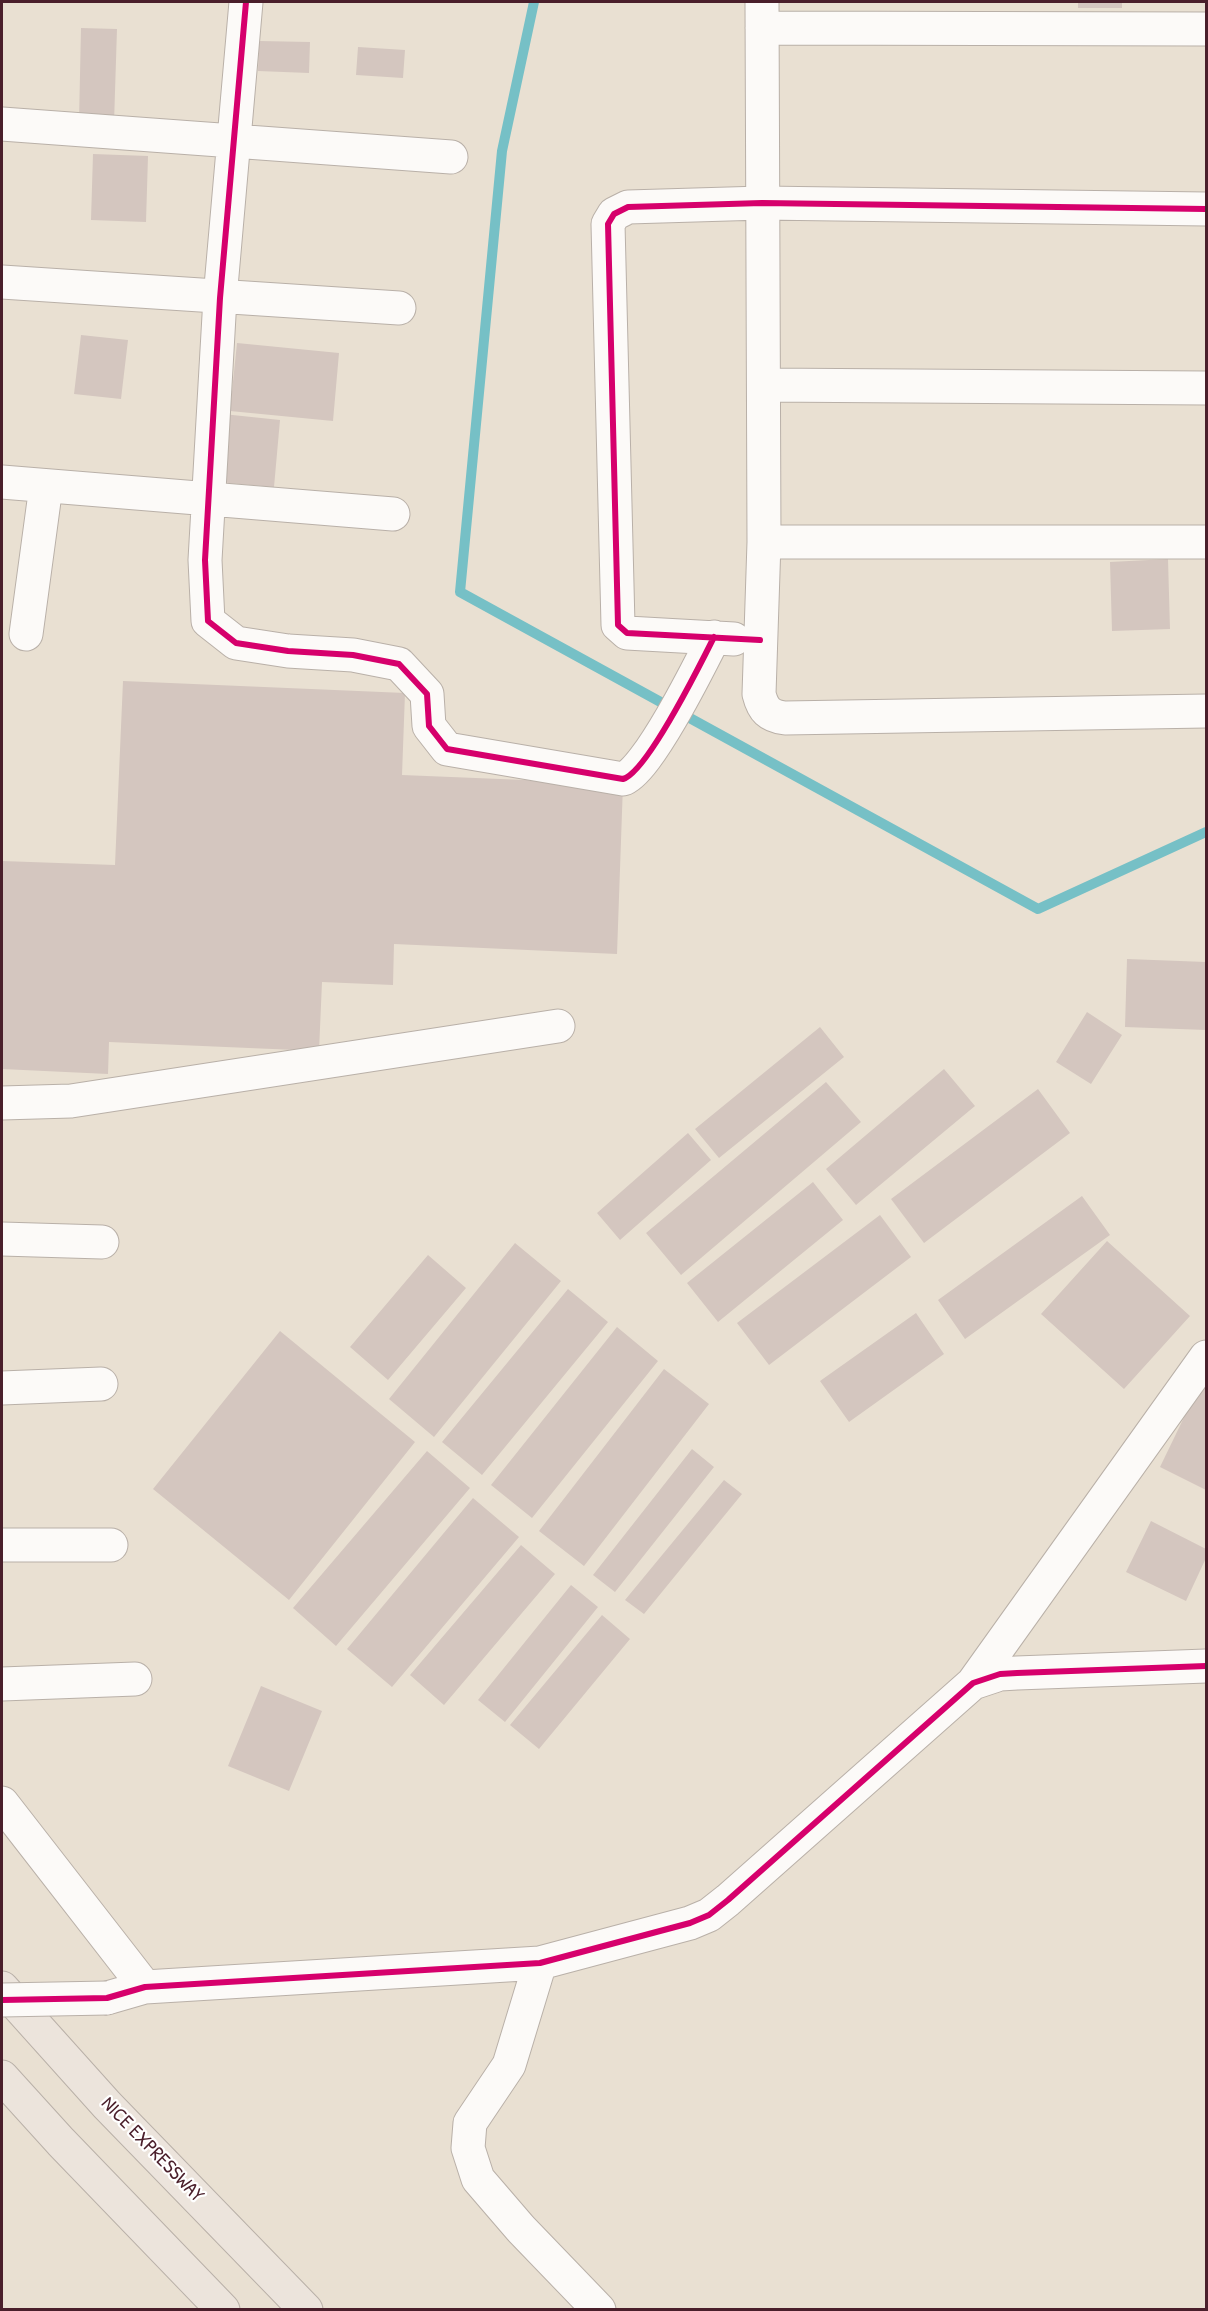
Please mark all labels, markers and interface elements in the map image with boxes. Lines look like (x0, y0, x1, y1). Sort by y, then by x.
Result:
street label: NICE EXPRESSWAY (96, 2092, 208, 2208)

